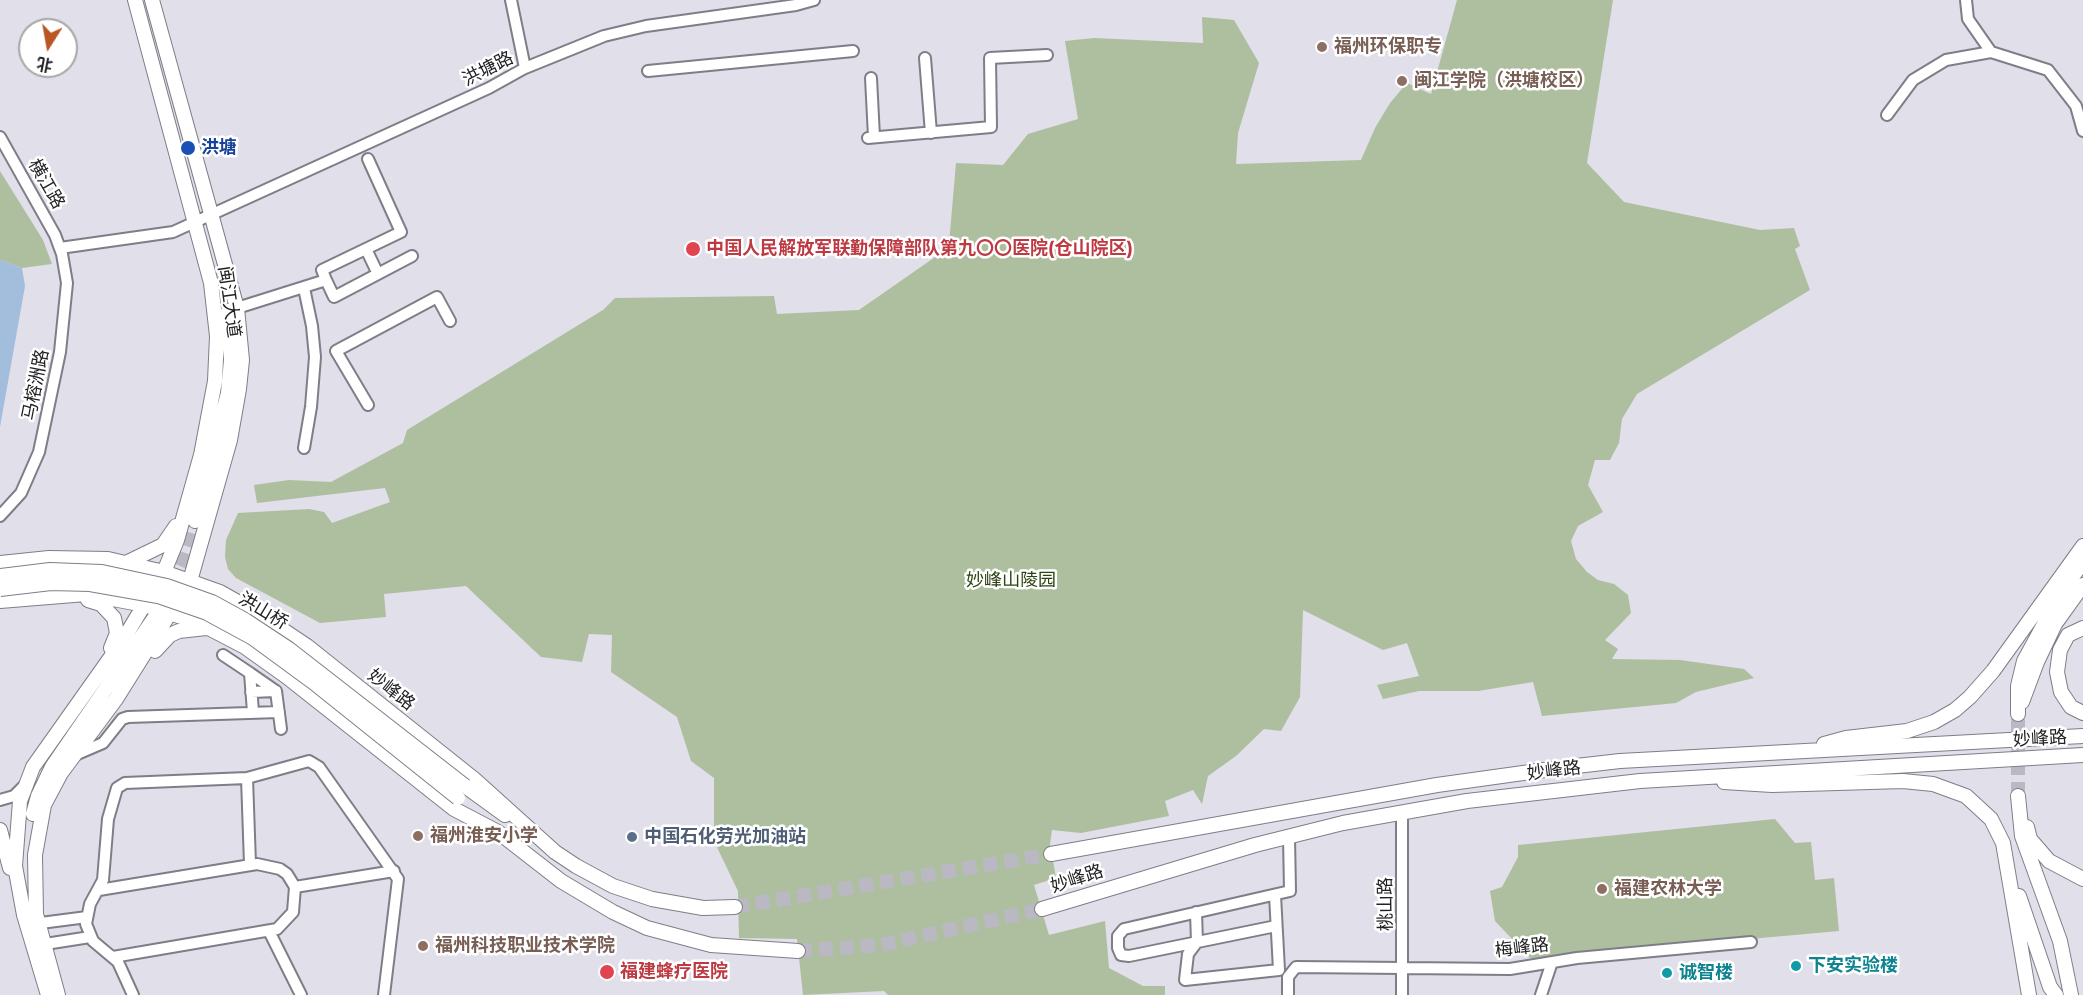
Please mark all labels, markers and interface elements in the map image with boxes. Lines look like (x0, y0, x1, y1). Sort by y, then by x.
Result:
north arrow (18, 18, 78, 78)
place label: 福州环保职专 (1334, 36, 1442, 58)
marker: 福州环保职专 (1315, 40, 1329, 54)
street label: 洪塘路 (459, 47, 517, 91)
text: 北 (35, 53, 55, 75)
place label: 闽江学院（洪塘校区） (1414, 70, 1594, 92)
marker: 闽江学院（洪塘校区） (1395, 74, 1409, 88)
place label: 洪塘 (201, 137, 237, 159)
marker: 洪塘 (179, 139, 197, 157)
street label: 横江路 (23, 155, 69, 213)
place label: 中国人民解放军联勤保障部队第九〇〇医院(仓山院区) (706, 238, 1133, 260)
marker: 中国人民解放军联勤保障部队第九〇〇医院(仓山院区) (684, 240, 702, 258)
street label: 闽江大道 (213, 265, 245, 339)
street label: 马榕洲路 (19, 348, 53, 422)
park label: 妙峰山陵园 (966, 570, 1056, 592)
street label: 洪山桥 (234, 588, 292, 634)
street label: 妙峰路 (363, 665, 419, 715)
street label: 妙峰路 (2012, 727, 2068, 751)
street label: 妙峰路 (1526, 757, 1582, 785)
place label: 福州淮安小学 (430, 825, 538, 847)
place label: 中国石化劳光加油站 (644, 826, 806, 848)
marker: 福州淮安小学 (411, 829, 425, 843)
marker: 中国石化劳光加油站 (625, 830, 639, 844)
street label: 妙峰路 (1048, 860, 1106, 898)
street label: 桃山路 (1375, 877, 1397, 931)
place label: 福建农林大学 (1614, 878, 1722, 900)
marker: 福建农林大学 (1595, 882, 1609, 896)
street label: 梅峰路 (1494, 934, 1550, 962)
place label: 福州科技职业技术学院 (435, 935, 615, 957)
marker: 福州科技职业技术学院 (416, 939, 430, 953)
place label: 下安实验楼 (1808, 955, 1898, 977)
marker: 下安实验楼 (1789, 959, 1803, 973)
place label: 福建蜂疗医院 (620, 961, 728, 983)
place label: 诚智楼 (1679, 962, 1733, 984)
marker: 福建蜂疗医院 (598, 963, 616, 981)
marker: 诚智楼 (1660, 966, 1674, 980)

